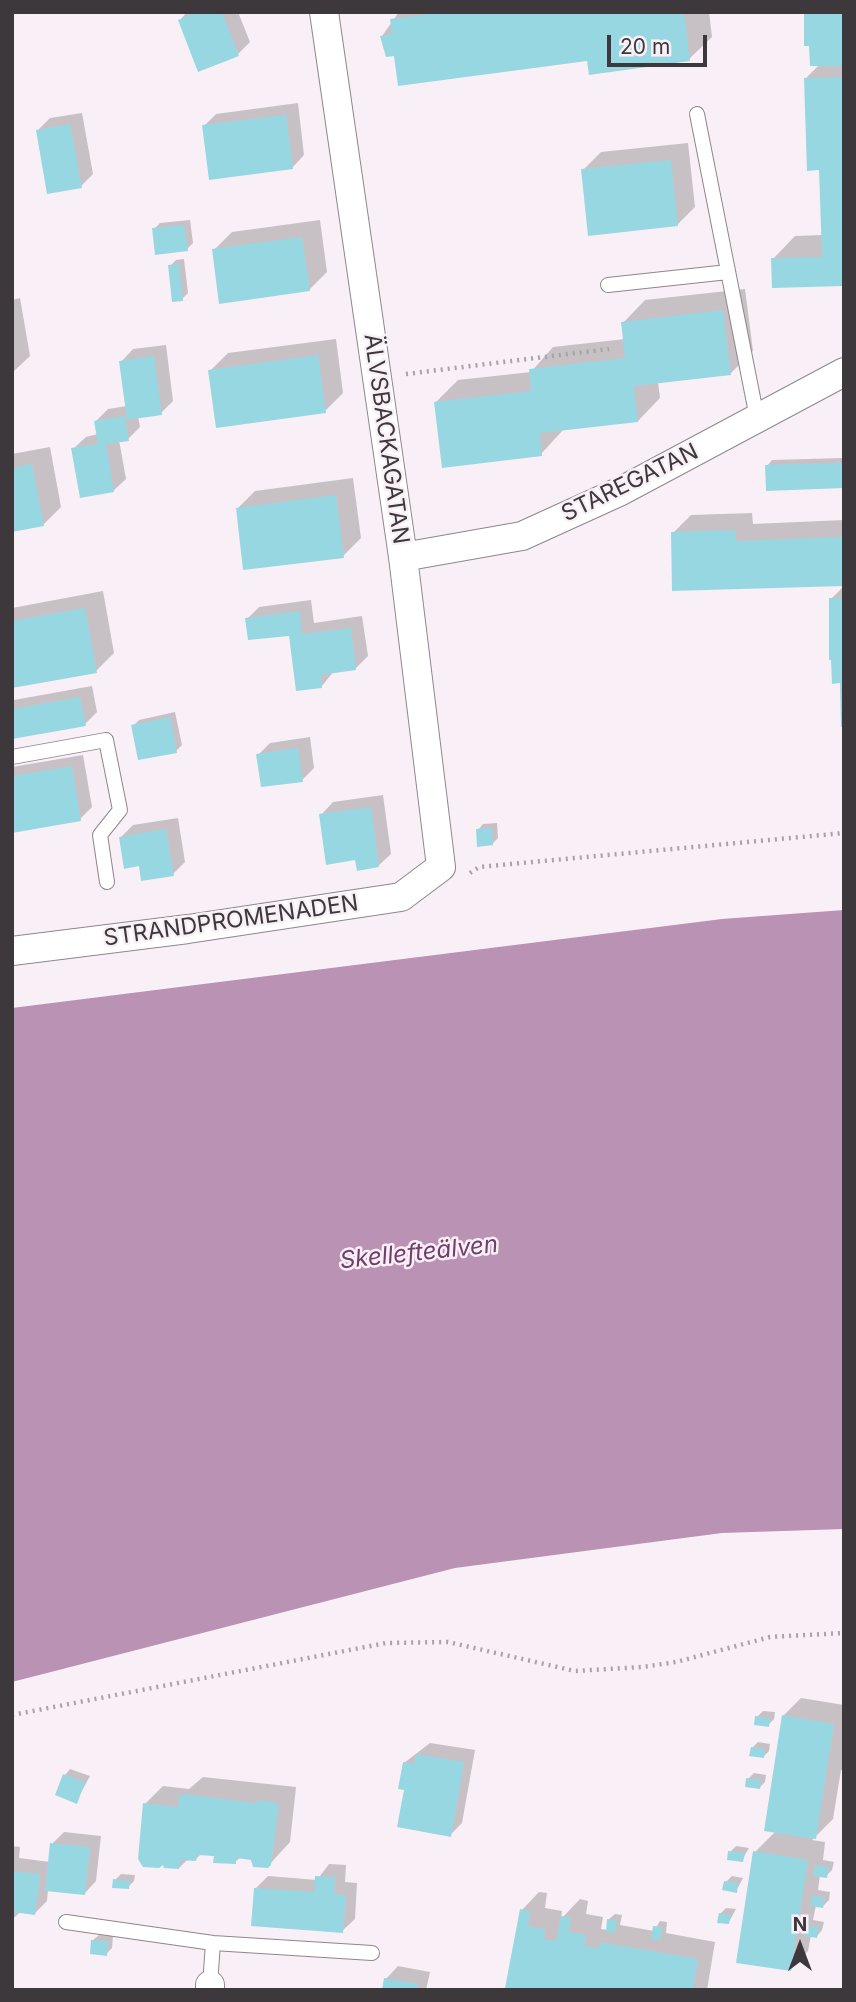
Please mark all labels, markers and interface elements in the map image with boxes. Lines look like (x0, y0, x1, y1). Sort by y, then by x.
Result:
scale bar (611, 21, 711, 65)
text: 20 m (620, 34, 670, 59)
street label: ÄLVSBACKAGATAN (358, 332, 414, 546)
street label: STAREGATAN (557, 438, 703, 528)
street label: STRANDPROMENADEN (102, 889, 360, 953)
water label: Skellefteälven (339, 1230, 499, 1276)
north arrow (765, 1911, 835, 1981)
text: N (793, 1913, 807, 1936)

